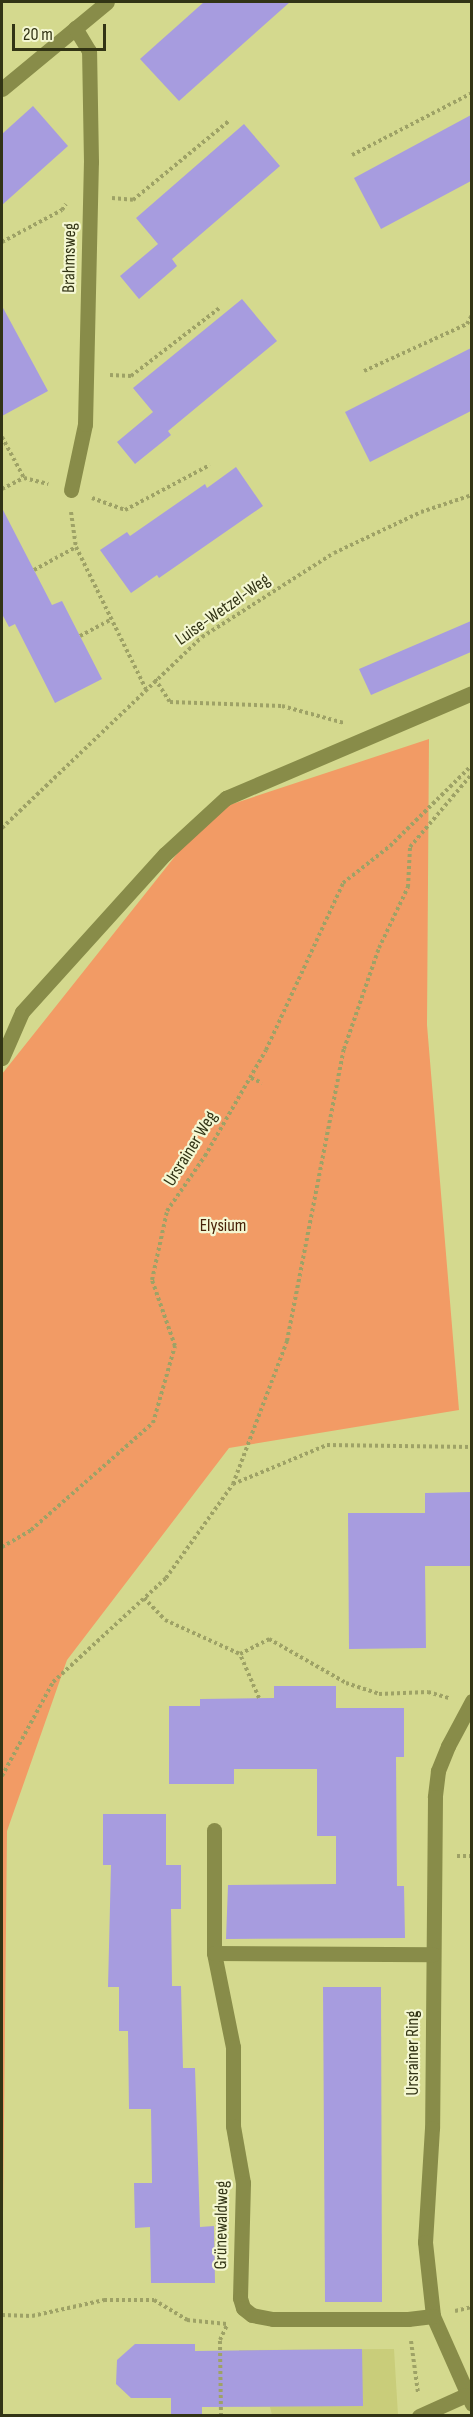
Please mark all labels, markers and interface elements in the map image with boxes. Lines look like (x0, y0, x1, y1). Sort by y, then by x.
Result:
scale bar (15, 12, 110, 50)
text: 20 m (23, 24, 53, 45)
street label: Brahmsweg (59, 223, 81, 293)
street label: Luise-Wetzel-Weg (172, 569, 274, 651)
street label: Ursrainer Weg (160, 1108, 222, 1190)
park label: Elysium (200, 1215, 246, 1237)
street label: Ursrainer Ring (402, 2011, 424, 2095)
street label: Grünewaldweg (210, 2180, 234, 2270)

